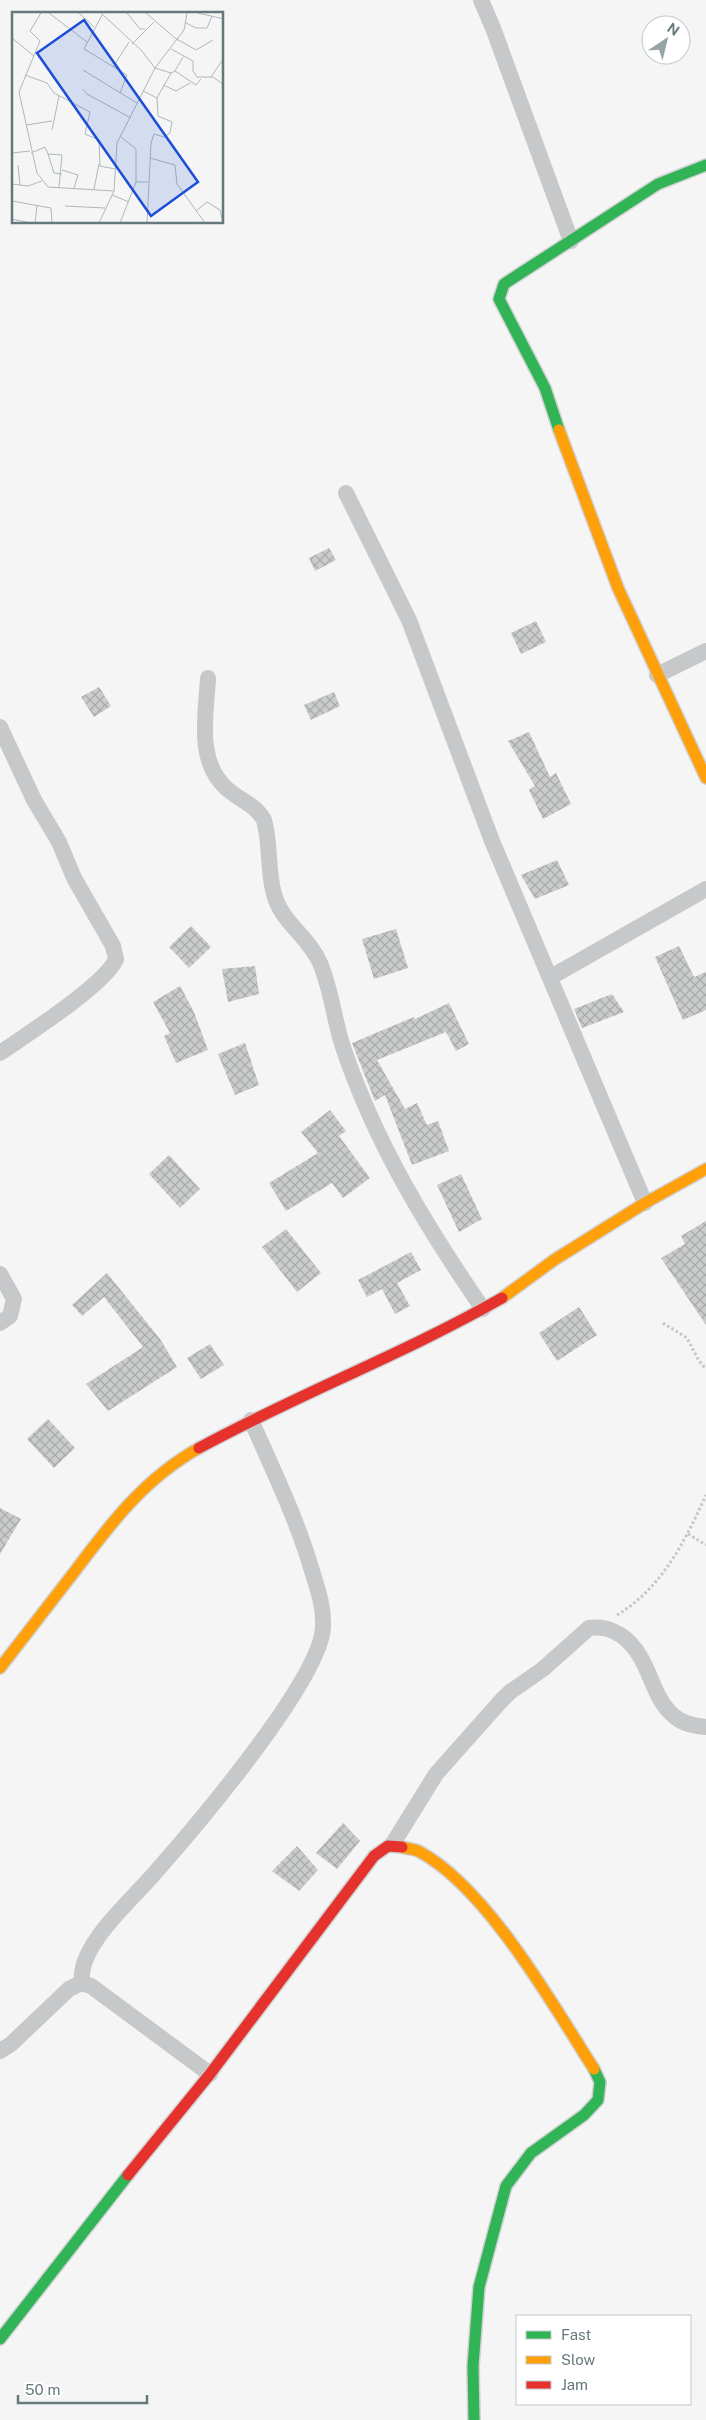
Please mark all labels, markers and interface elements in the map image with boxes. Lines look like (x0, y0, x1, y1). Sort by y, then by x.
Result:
inset map (12, 12, 224, 224)
north arrow (641, 15, 691, 65)
text: N (664, 20, 683, 39)
legend (516, 2315, 691, 2405)
text: Fast (561, 2326, 591, 2343)
text: Slow (561, 2351, 596, 2368)
scale bar (18, 2372, 146, 2404)
text: Jam (561, 2376, 588, 2393)
text: 50 m (25, 2381, 60, 2398)

